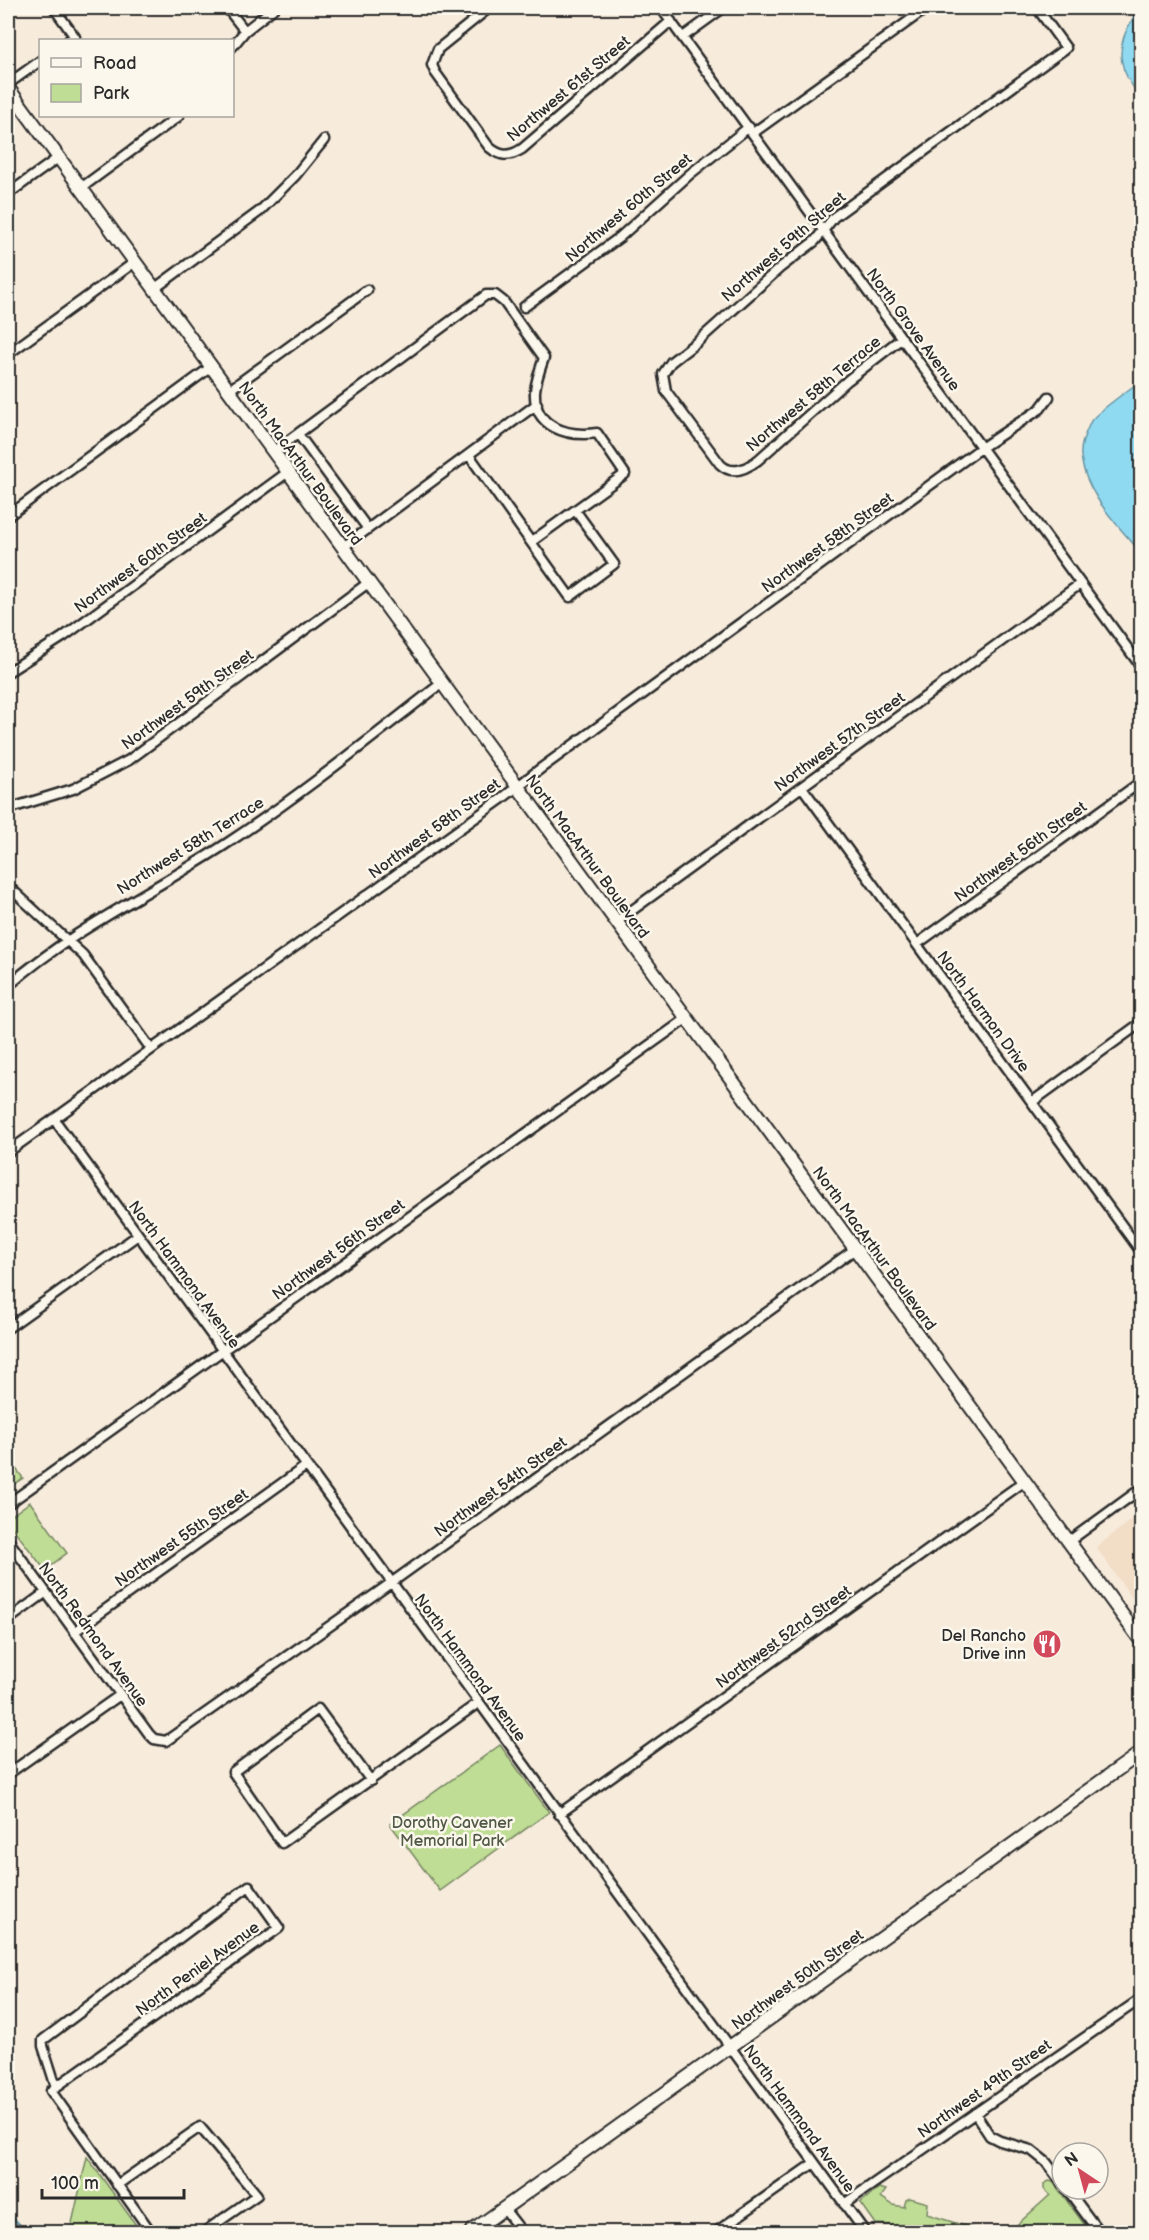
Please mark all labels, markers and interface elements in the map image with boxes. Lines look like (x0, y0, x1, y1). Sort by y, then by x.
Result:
street label: Northwest 61st Street (504, 32, 634, 146)
legend (39, 39, 234, 117)
text: Road (93, 53, 137, 74)
text: Park (93, 83, 129, 104)
street label: Northwest 60th Street (562, 150, 696, 266)
street label: Northwest 59th Street (718, 188, 850, 306)
street label: North Grove Avenue (862, 265, 964, 395)
street label: Northwest 58th Terrace (743, 332, 885, 456)
street label: North MacArthur Boulevard (234, 378, 366, 549)
street label: Northwest 58th Street (758, 489, 898, 597)
street label: Northwest 60th Street (71, 509, 211, 618)
street label: Northwest 59th Street (118, 646, 257, 754)
street label: Northwest 57th Street (771, 688, 909, 796)
street label: North MacArthur Boulevard (521, 771, 653, 942)
street label: Northwest 58th Street (365, 775, 505, 883)
street label: Northwest 58th Terrace (114, 793, 268, 899)
street label: Northwest 56th Street (951, 798, 1091, 907)
street label: North Harmon Drive (932, 948, 1033, 1077)
street label: North MacArthur Boulevard (808, 1163, 940, 1334)
street label: Northwest 56th Street (269, 1196, 409, 1305)
street label: North Hammond Avenue (124, 1197, 244, 1353)
street label: Northwest 54th Street (431, 1433, 571, 1542)
street label: Northwest 55th Street (112, 1485, 252, 1591)
street label: North Redmond Avenue (34, 1559, 152, 1711)
street label: Northwest 52nd Street (712, 1582, 855, 1693)
street label: North Hammond Avenue (410, 1590, 530, 1746)
place label: Del Rancho Drive inn (941, 1627, 1026, 1664)
restaurant icon: Del Rancho Drive inn (1031, 1628, 1063, 1660)
park label: Dorothy Cavener Memorial Park (392, 1814, 513, 1851)
street label: North Peniel Avenue (132, 1918, 264, 2020)
street label: Northwest 50th Street (728, 1926, 868, 2034)
street label: Northwest 49th Street (914, 2036, 1055, 2143)
street label: North Hammond Avenue (739, 2041, 859, 2197)
north arrow (1050, 2141, 1110, 2201)
text: N (1062, 2149, 1083, 2171)
scale bar (42, 2162, 184, 2200)
text: 100 m (51, 2173, 99, 2194)

